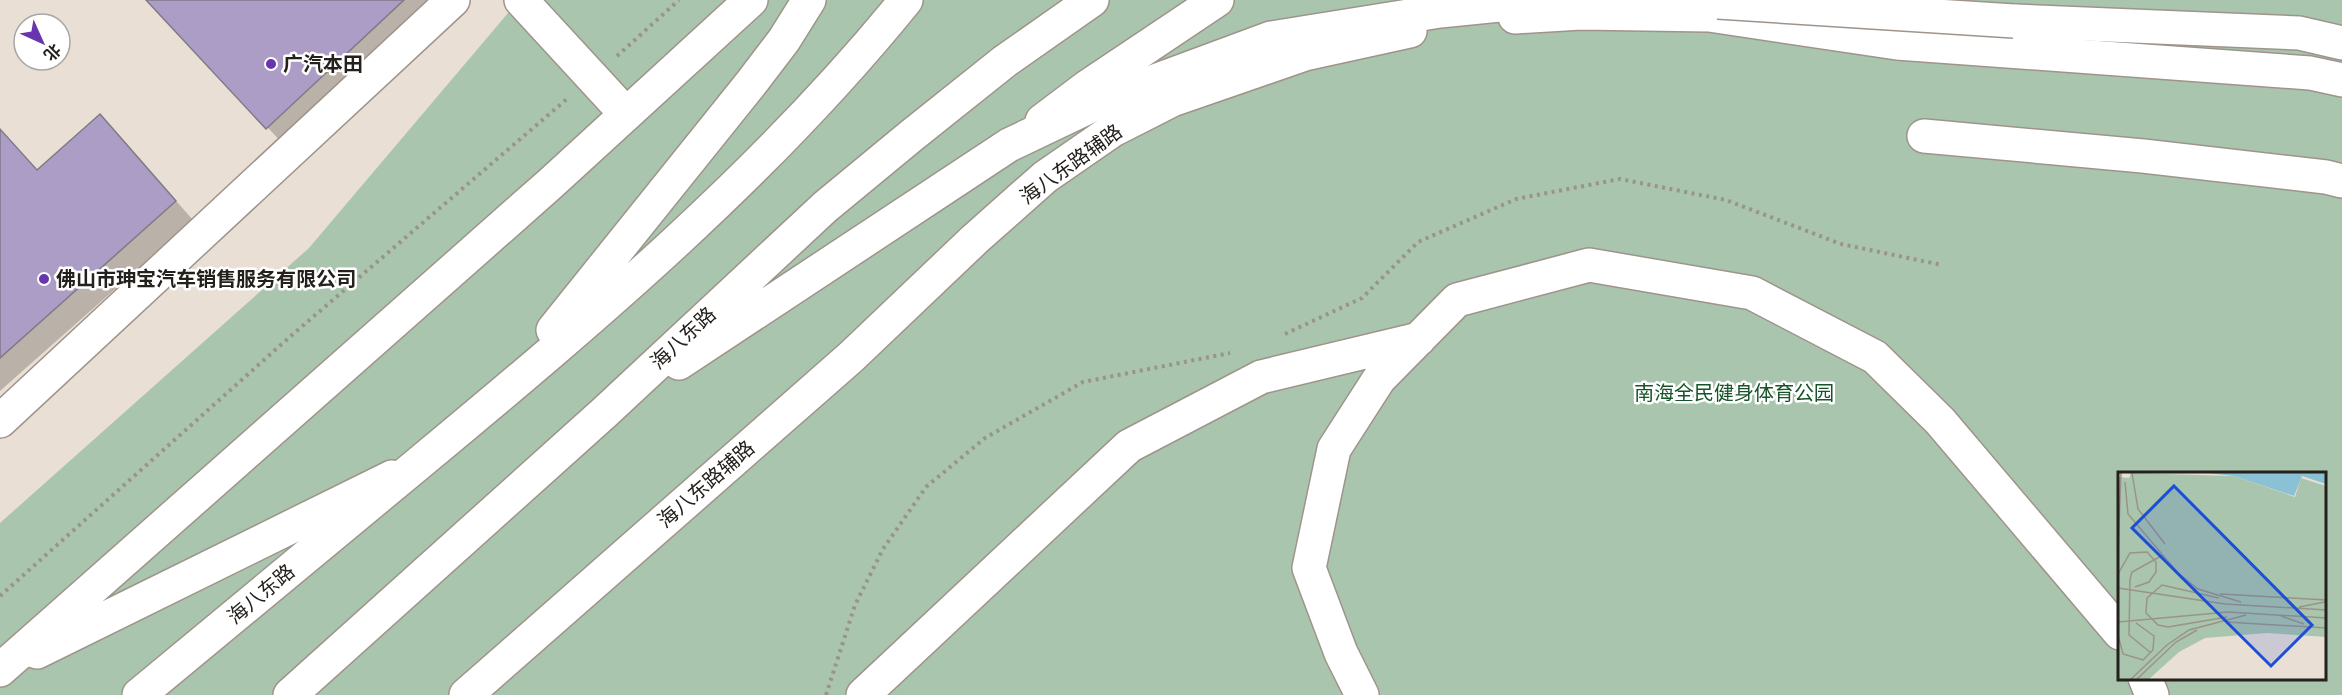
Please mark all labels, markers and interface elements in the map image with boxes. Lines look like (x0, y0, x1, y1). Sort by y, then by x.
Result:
north arrow (12, 12, 72, 72)
text: 北 (39, 39, 66, 66)
place label: 广汽本田 (283, 50, 363, 77)
marker: 广汽本田 (264, 57, 278, 71)
street label: 海八东路辅路 (1014, 117, 1127, 210)
place label: 佛山市珅宝汽车销售服务有限公司 (56, 265, 356, 292)
marker: 佛山市珅宝汽车销售服务有限公司 (37, 272, 51, 286)
street label: 海八东路 (644, 300, 721, 375)
park label: 南海全民健身体育公园 (1634, 379, 1834, 406)
street label: 海八东路辅路 (652, 434, 760, 533)
inset map (2118, 472, 2327, 680)
street label: 海八东路 (221, 558, 300, 630)

